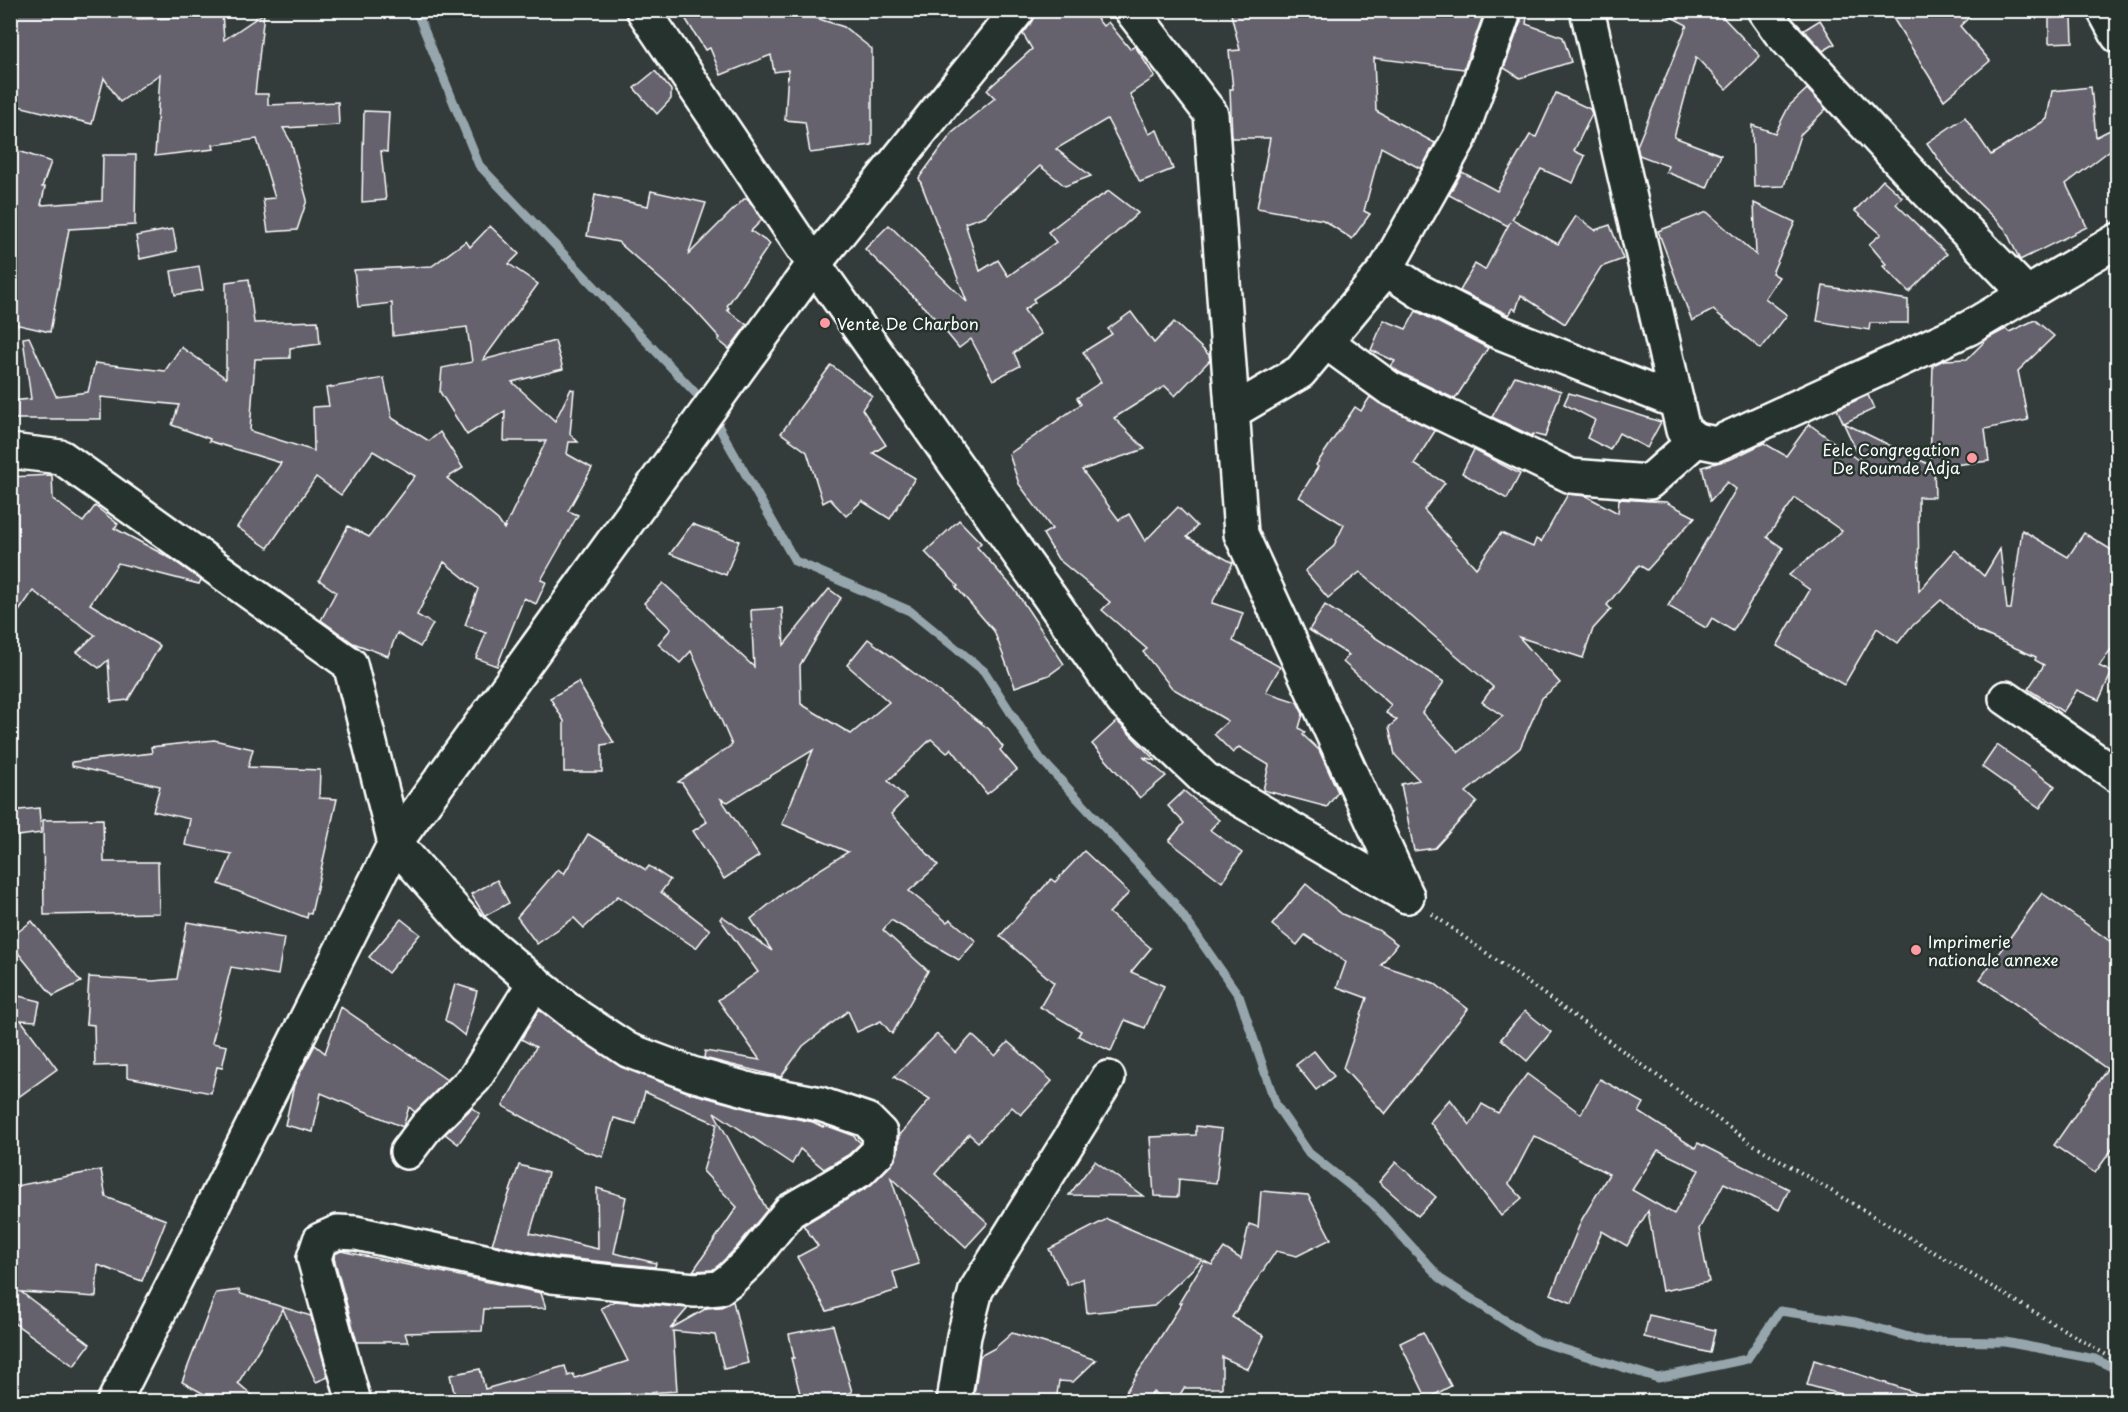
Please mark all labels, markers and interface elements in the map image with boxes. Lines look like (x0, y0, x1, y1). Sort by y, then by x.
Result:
place label: Vente De Charbon (837, 311, 979, 335)
marker: Vente De Charbon (818, 316, 832, 330)
place label: Eelc Congregation De Roumde Adja (1823, 437, 1960, 479)
marker: Eelc Congregation De Roumde Adja (1965, 451, 1979, 465)
place label: Imprimerie nationale annexe (1928, 929, 2058, 971)
marker: Imprimerie nationale annexe (1909, 943, 1923, 957)

